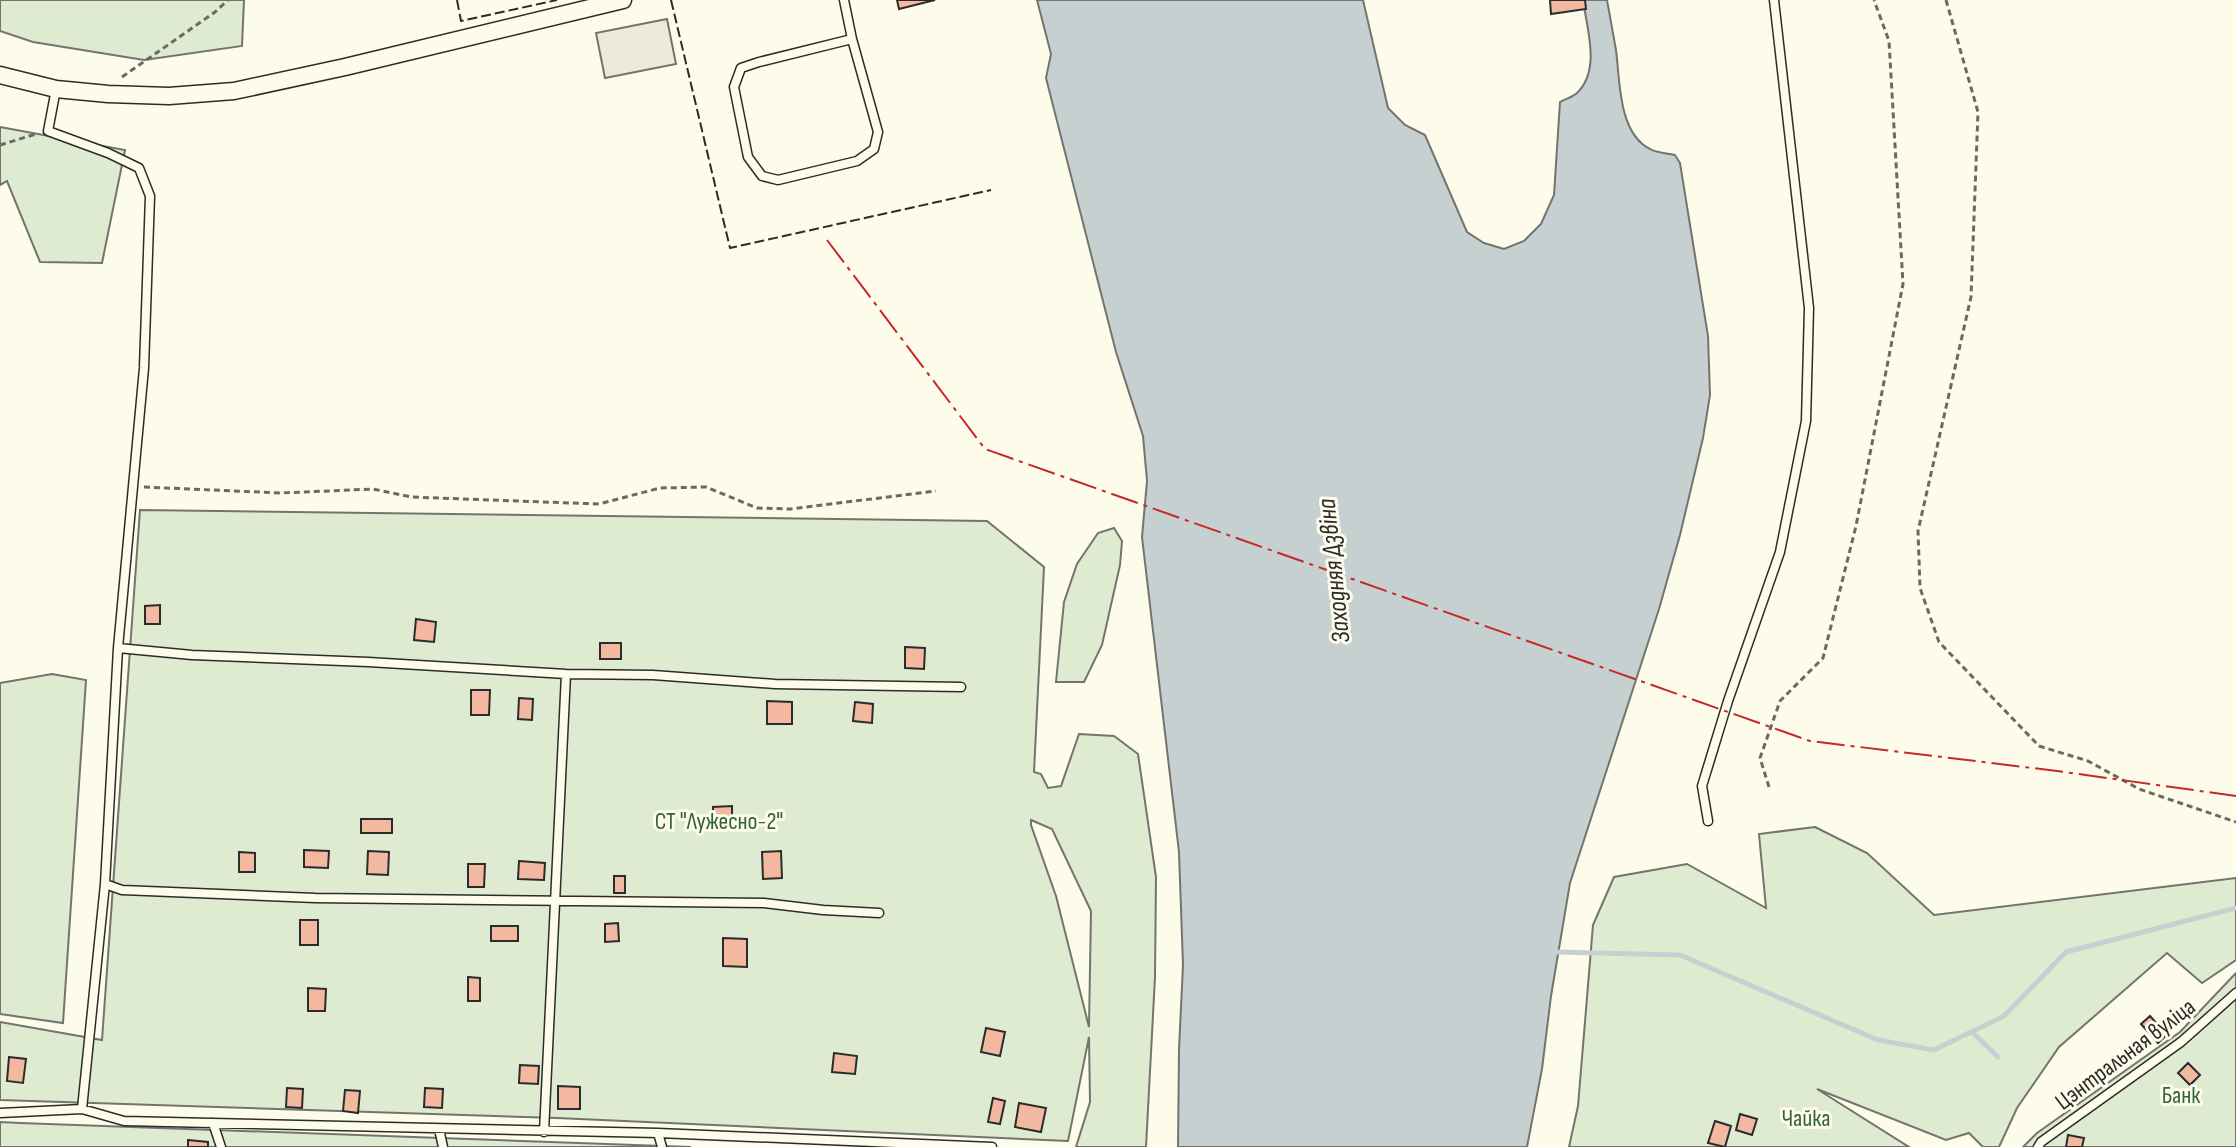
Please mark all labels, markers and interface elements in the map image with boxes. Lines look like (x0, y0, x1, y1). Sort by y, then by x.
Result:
water label: Заходняя Дзвіна (1311, 497, 1357, 644)
park label: СТ "Лужесно-2" (655, 807, 783, 836)
street label: Цэнтральная вуліца (2050, 992, 2201, 1116)
park label: Банк (2162, 1081, 2201, 1110)
park label: Чайка (1781, 1104, 1831, 1133)

